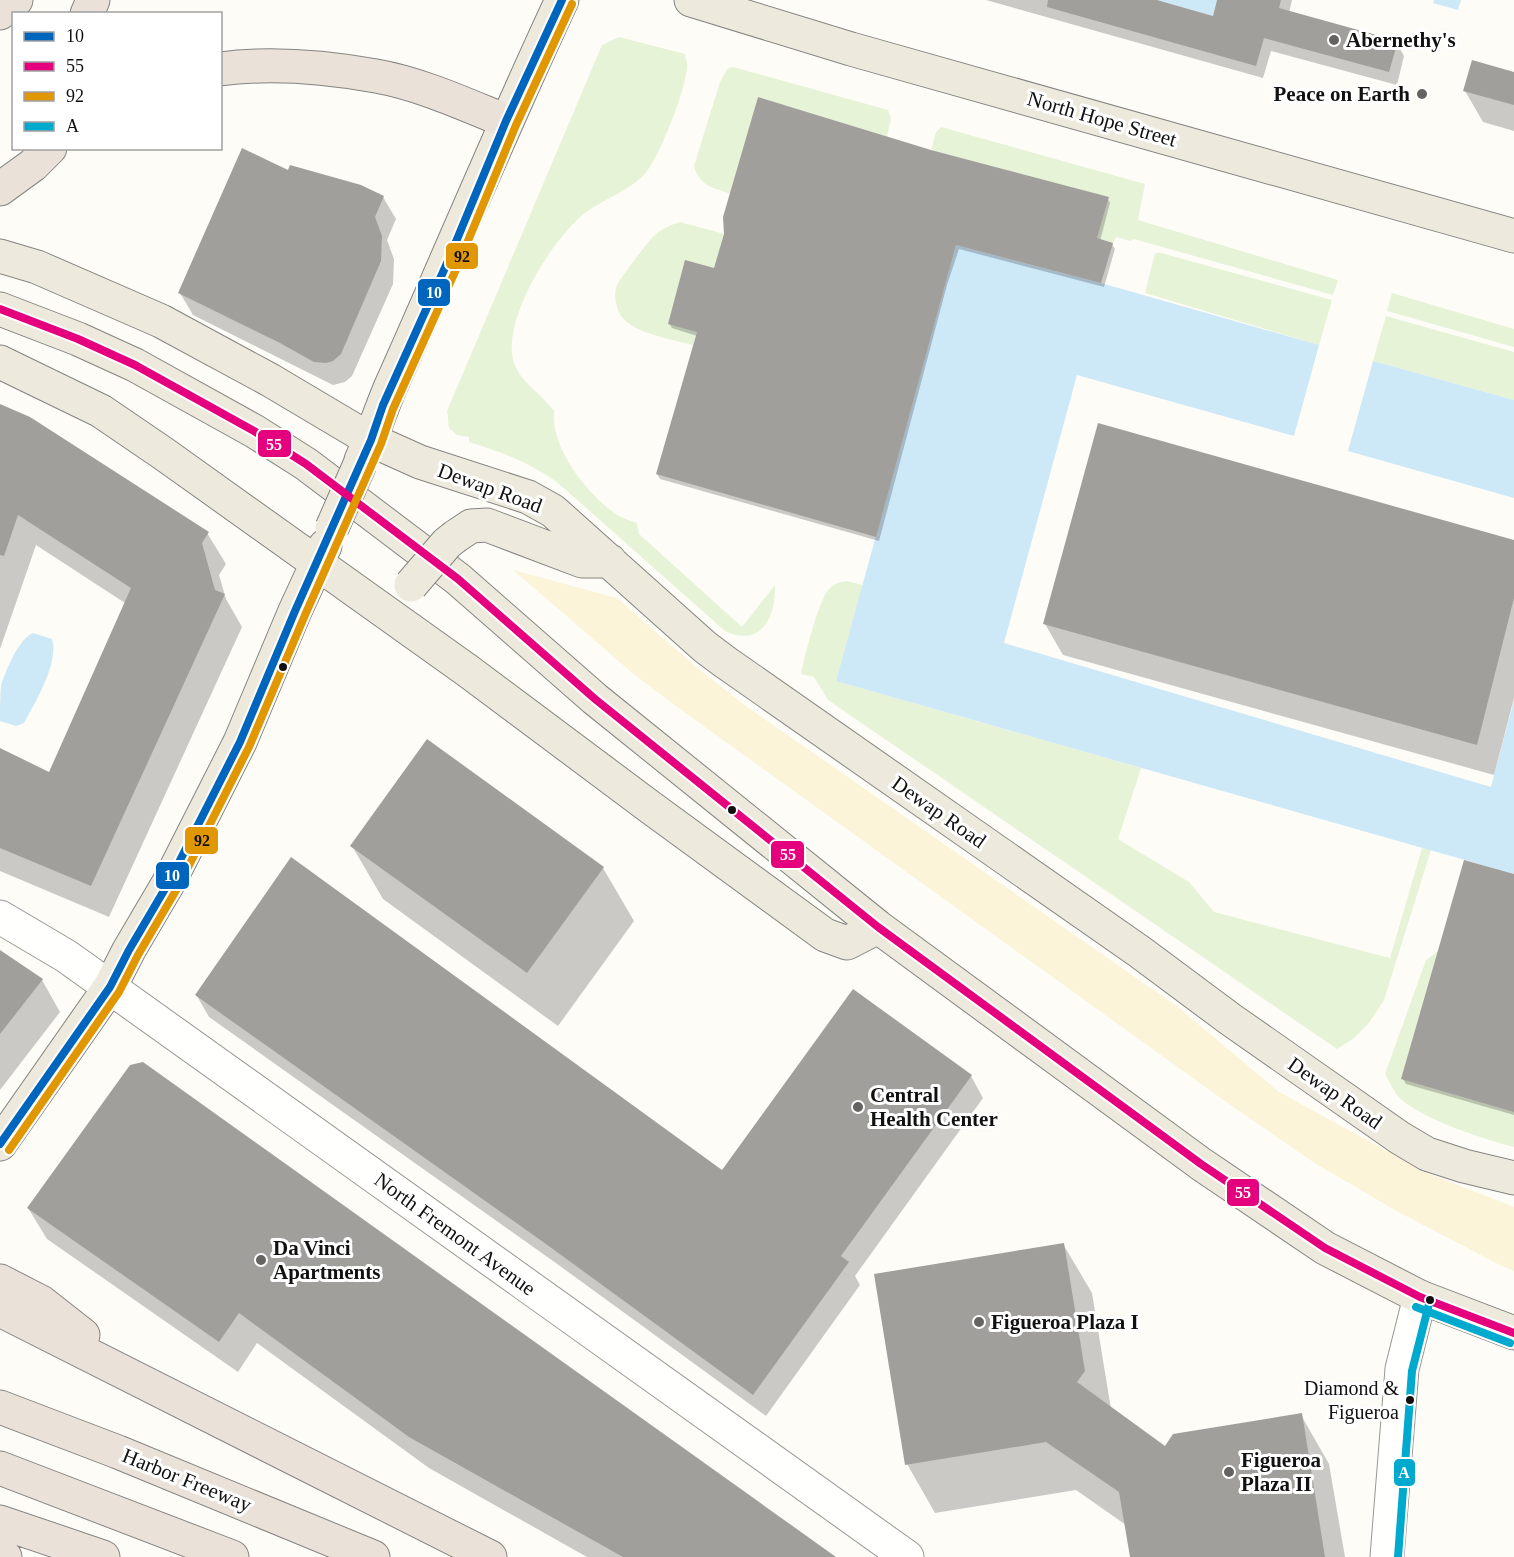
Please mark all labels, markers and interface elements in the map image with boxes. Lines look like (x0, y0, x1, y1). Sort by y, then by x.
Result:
legend (12, 12, 222, 150)
text: 10 (66, 26, 84, 46)
place label: Abernethy's (1346, 28, 1456, 52)
marker: Abernethy's (1327, 33, 1341, 47)
text: 55 (66, 56, 84, 76)
place label: Peace on Earth (1274, 82, 1410, 106)
text: 92 (66, 86, 84, 106)
street label: North Hope Street (1025, 86, 1179, 152)
marker: Peace on Earth (1415, 87, 1429, 101)
text: A (66, 116, 79, 136)
line badge: 92 (445, 242, 479, 270)
text: 92 (454, 248, 470, 265)
line badge: 10 (417, 278, 451, 307)
text: 10 (426, 284, 442, 301)
line badge: 55 (257, 429, 292, 458)
text: 55 (266, 436, 282, 453)
street label: Dewap Road (435, 458, 546, 518)
unlabelled marker (277, 661, 289, 673)
street label: Dewap Road (887, 771, 991, 853)
unlabelled marker (726, 804, 738, 816)
line badge: 92 (184, 826, 219, 855)
text: 92 (194, 832, 210, 849)
line badge: 55 (770, 840, 805, 869)
text: 55 (780, 846, 796, 863)
line badge: 10 (155, 861, 190, 890)
text: 10 (164, 867, 180, 884)
street label: Dewap Road (1283, 1052, 1387, 1134)
place label: Central Health Center (870, 1083, 998, 1131)
marker: Central Health Center (851, 1100, 865, 1114)
street label: North Fremont Avenue (370, 1167, 540, 1301)
line badge: 55 (1226, 1178, 1260, 1207)
text: 55 (1235, 1184, 1251, 1201)
place label: Da Vinci Apartments (273, 1236, 380, 1284)
marker: Da Vinci Apartments (254, 1253, 268, 1267)
unlabelled marker (1424, 1294, 1436, 1306)
place label: Figueroa Plaza I (991, 1310, 1139, 1334)
marker: Figueroa Plaza I (972, 1315, 986, 1329)
place label: Diamond & Figueroa (1304, 1377, 1399, 1424)
marker: Diamond & Figueroa (1404, 1394, 1416, 1406)
street label: Harbor Freeway (119, 1443, 255, 1517)
place label: Figueroa Plaza II (1241, 1448, 1322, 1496)
line badge: A (1393, 1458, 1416, 1487)
text: A (1398, 1464, 1410, 1481)
marker: Figueroa Plaza II (1222, 1465, 1236, 1479)

